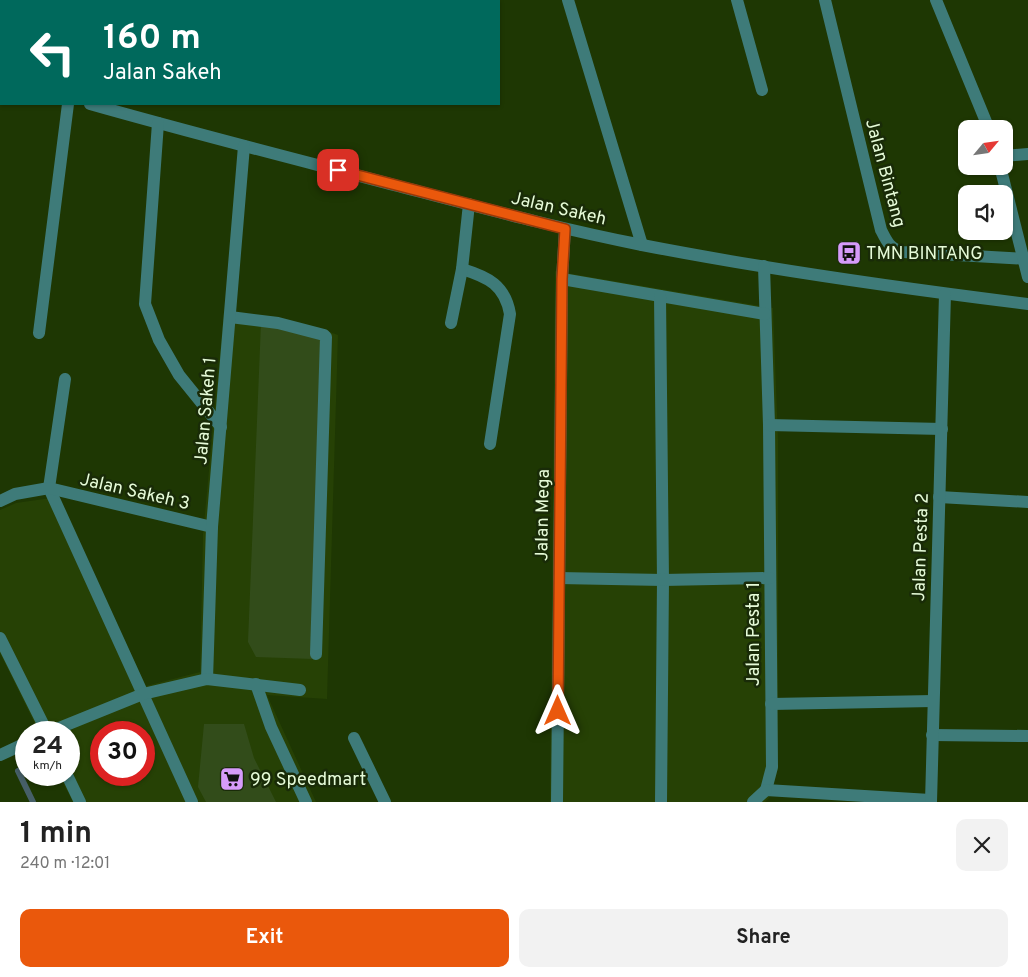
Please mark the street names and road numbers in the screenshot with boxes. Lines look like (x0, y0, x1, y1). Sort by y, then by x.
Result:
street label: Jalan Bintang (859, 117, 910, 230)
street label: Jalan Sakeh (509, 187, 609, 232)
street label: Jalan Sakeh 1 (190, 356, 223, 466)
street label: Jalan Sakeh 3 (77, 469, 192, 516)
street label: Jalan Mega (531, 469, 556, 561)
street label: Jalan Pesta 2 (908, 492, 935, 602)
street label: Jalan Pesta 1 (743, 582, 766, 686)

